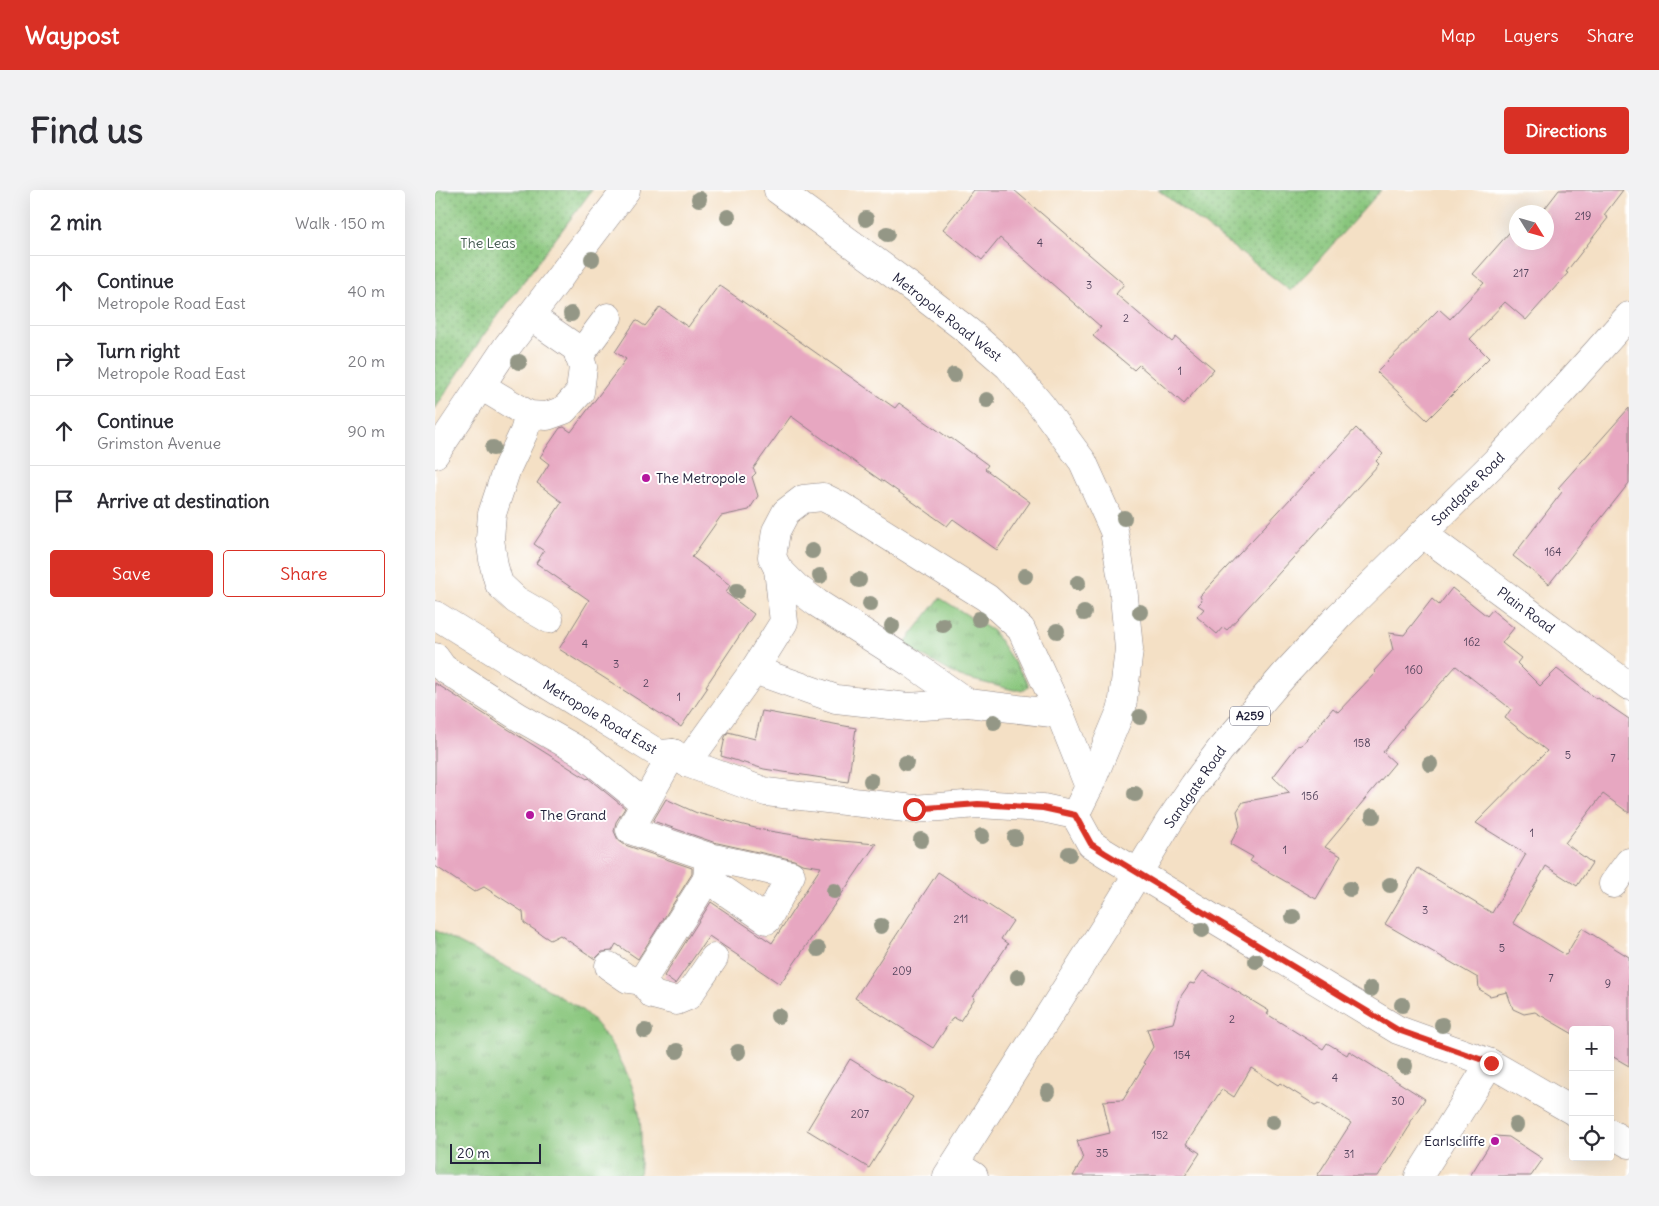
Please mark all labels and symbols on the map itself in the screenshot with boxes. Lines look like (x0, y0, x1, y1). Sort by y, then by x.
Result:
north arrow (1509, 205, 1554, 250)
house number: 219 (1575, 209, 1591, 223)
park label: The Leas (460, 234, 516, 252)
house number: 4 (1037, 236, 1043, 250)
house number: 217 (1513, 266, 1529, 280)
street label: Metropole Road West (889, 269, 1005, 365)
house number: 3 (1086, 278, 1092, 292)
house number: 2 (1123, 311, 1129, 325)
house number: 1 (1178, 364, 1182, 378)
street label: Sandgate Road (1428, 449, 1508, 529)
place label: The Metropole (656, 469, 746, 487)
marker: The Metropole (640, 472, 652, 484)
house number: 164 (1544, 545, 1562, 559)
street label: Plain Road (1494, 583, 1558, 637)
house number: 162 (1464, 635, 1480, 649)
house number: 4 (582, 637, 588, 651)
house number: 3 (613, 657, 619, 671)
house number: 160 (1405, 663, 1423, 677)
street label: Metropole Road East (540, 676, 661, 758)
house number: 2 (643, 676, 649, 690)
house number: 1 (677, 690, 681, 704)
road number: A259 (1230, 706, 1270, 726)
house number: 158 (1353, 736, 1371, 750)
street label: Sandgate Road (1160, 742, 1230, 832)
house number: 5 (1565, 748, 1571, 762)
house number: 7 (1610, 751, 1616, 765)
house number: 156 (1301, 789, 1319, 803)
route start (903, 798, 926, 821)
place label: The Grand (540, 806, 606, 824)
marker: The Grand (524, 809, 536, 821)
house number: 1 (1530, 826, 1534, 840)
house number: 1 (1283, 843, 1287, 857)
house number: 3 (1422, 903, 1428, 917)
house number: 211 (954, 912, 968, 926)
house number: 5 (1499, 941, 1505, 955)
house number: 209 (892, 964, 912, 978)
house number: 7 (1548, 971, 1554, 985)
house number: 9 (1605, 977, 1611, 991)
house number: 2 (1229, 1012, 1235, 1026)
house number: 154 (1173, 1048, 1191, 1062)
route end (1480, 1052, 1503, 1075)
house number: 4 (1332, 1071, 1338, 1085)
house number: 30 (1391, 1094, 1405, 1108)
house number: 207 (851, 1107, 870, 1121)
house number: 152 (1152, 1128, 1168, 1142)
place label: Earlscliffe (1424, 1132, 1485, 1150)
marker: Earlscliffe (1489, 1135, 1501, 1147)
scale bar (450, 1141, 541, 1164)
house number: 35 (1096, 1146, 1108, 1160)
house number: 31 (1344, 1147, 1354, 1161)

